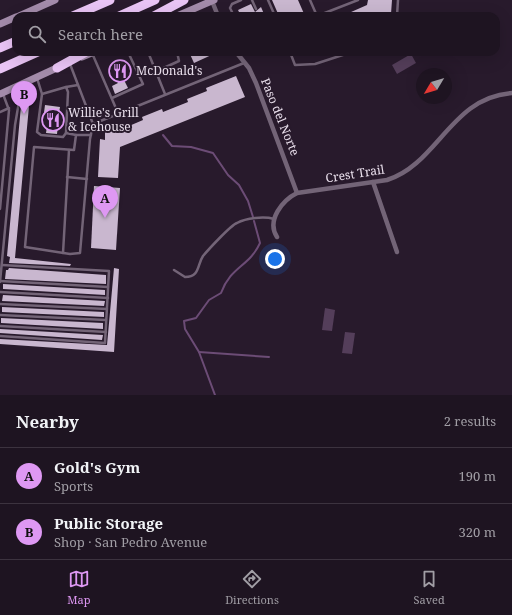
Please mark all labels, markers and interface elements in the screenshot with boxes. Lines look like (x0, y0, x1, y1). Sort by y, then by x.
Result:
search box (12, 12, 500, 56)
icon: search (26, 23, 48, 45)
text: Search here (58, 24, 143, 44)
restaurant icon: McDonald's (107, 58, 133, 84)
place label: McDonald's (136, 62, 202, 79)
north arrow (416, 68, 452, 104)
street label: Paso del Norte (257, 75, 304, 158)
pin: B (11, 81, 37, 114)
place label: Willie's Grill & Icehouse (68, 104, 139, 135)
restaurant icon: Willie's Grill & Icehouse (40, 107, 66, 133)
street label: Crest Trail (324, 160, 386, 187)
pin: A (92, 185, 118, 218)
your location (265, 249, 285, 269)
text: Nearby (16, 410, 79, 433)
text: 2 results (444, 412, 496, 430)
text: Gold's Gym (54, 457, 140, 477)
text: A (24, 467, 34, 485)
text: 190 m (459, 467, 496, 485)
text: Sports (54, 477, 93, 495)
text: Public Storage (54, 513, 163, 533)
text: B (25, 523, 33, 541)
text: 320 m (459, 523, 496, 541)
text: Shop · San Pedro Avenue (54, 533, 207, 551)
tab: Map (67, 568, 91, 607)
tab: Directions (225, 568, 279, 607)
tab: Saved (414, 568, 445, 607)

